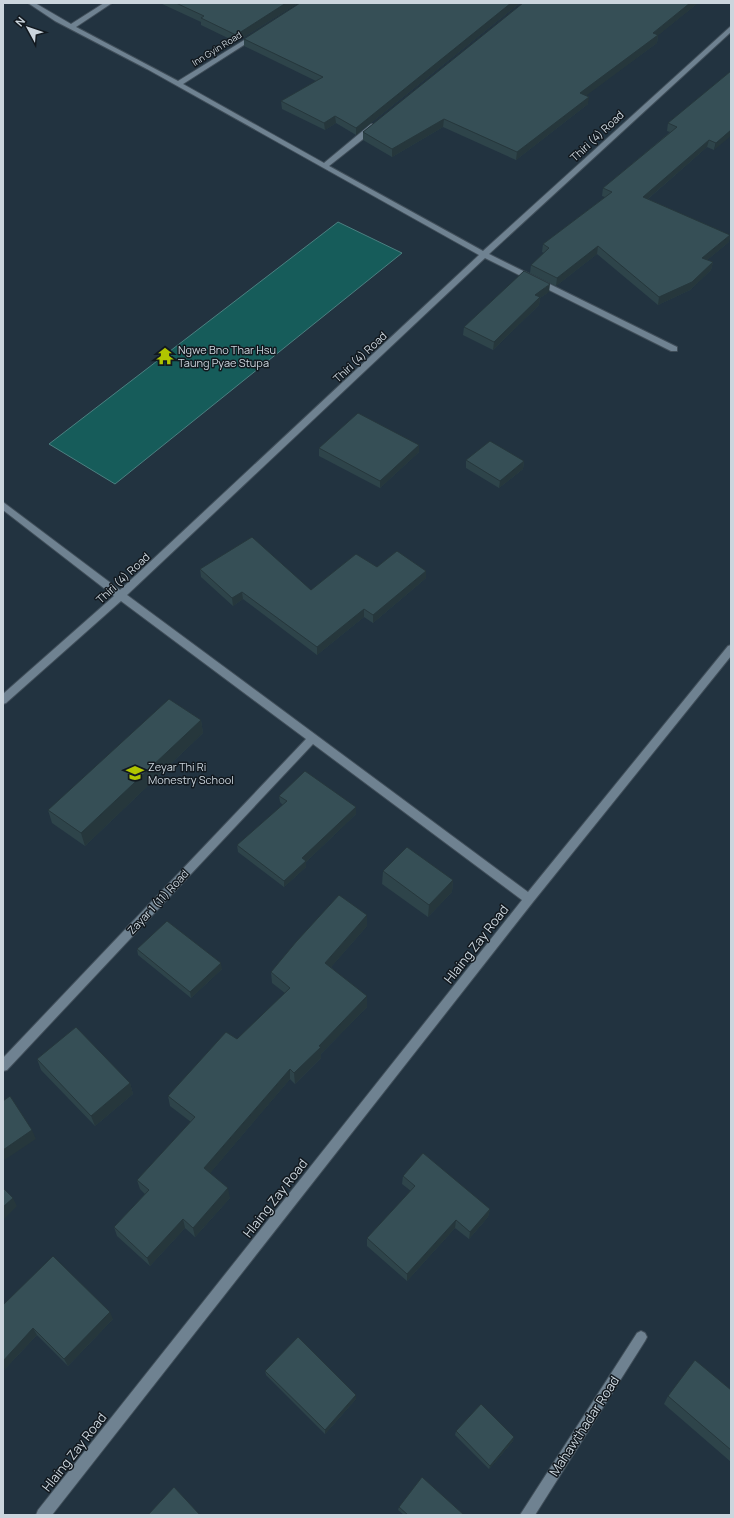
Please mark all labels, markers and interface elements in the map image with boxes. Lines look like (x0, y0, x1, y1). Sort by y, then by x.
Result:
north arrow (8, 8, 48, 48)
text: N (12, 13, 28, 29)
street label: Inn Gyin Road (189, 28, 244, 69)
street label: Thiri (4) Road (567, 107, 627, 164)
street label: Thiri (4) Road (330, 328, 390, 385)
place label: Ngwe Bno Thar Hsu Taung Pyae Stupa (178, 342, 276, 370)
temple icon: Ngwe Bno Thar Hsu Taung Pyae Stupa (155, 346, 175, 366)
street label: Thiri (4) Road (93, 549, 153, 606)
place label: Zeyar Thi Ri Monestry School (148, 759, 234, 787)
school or university icon: Zeyar Thi Ri Monestry School (125, 763, 145, 783)
street label: Zayar 1 (11) Road (124, 866, 191, 937)
street label: Hlaing Zay Road (440, 901, 512, 987)
street label: Hlaing Zay Road (239, 1155, 311, 1241)
street label: Mahawthadar Road (545, 1372, 623, 1480)
street label: Hlaing Zay Road (38, 1409, 110, 1495)

